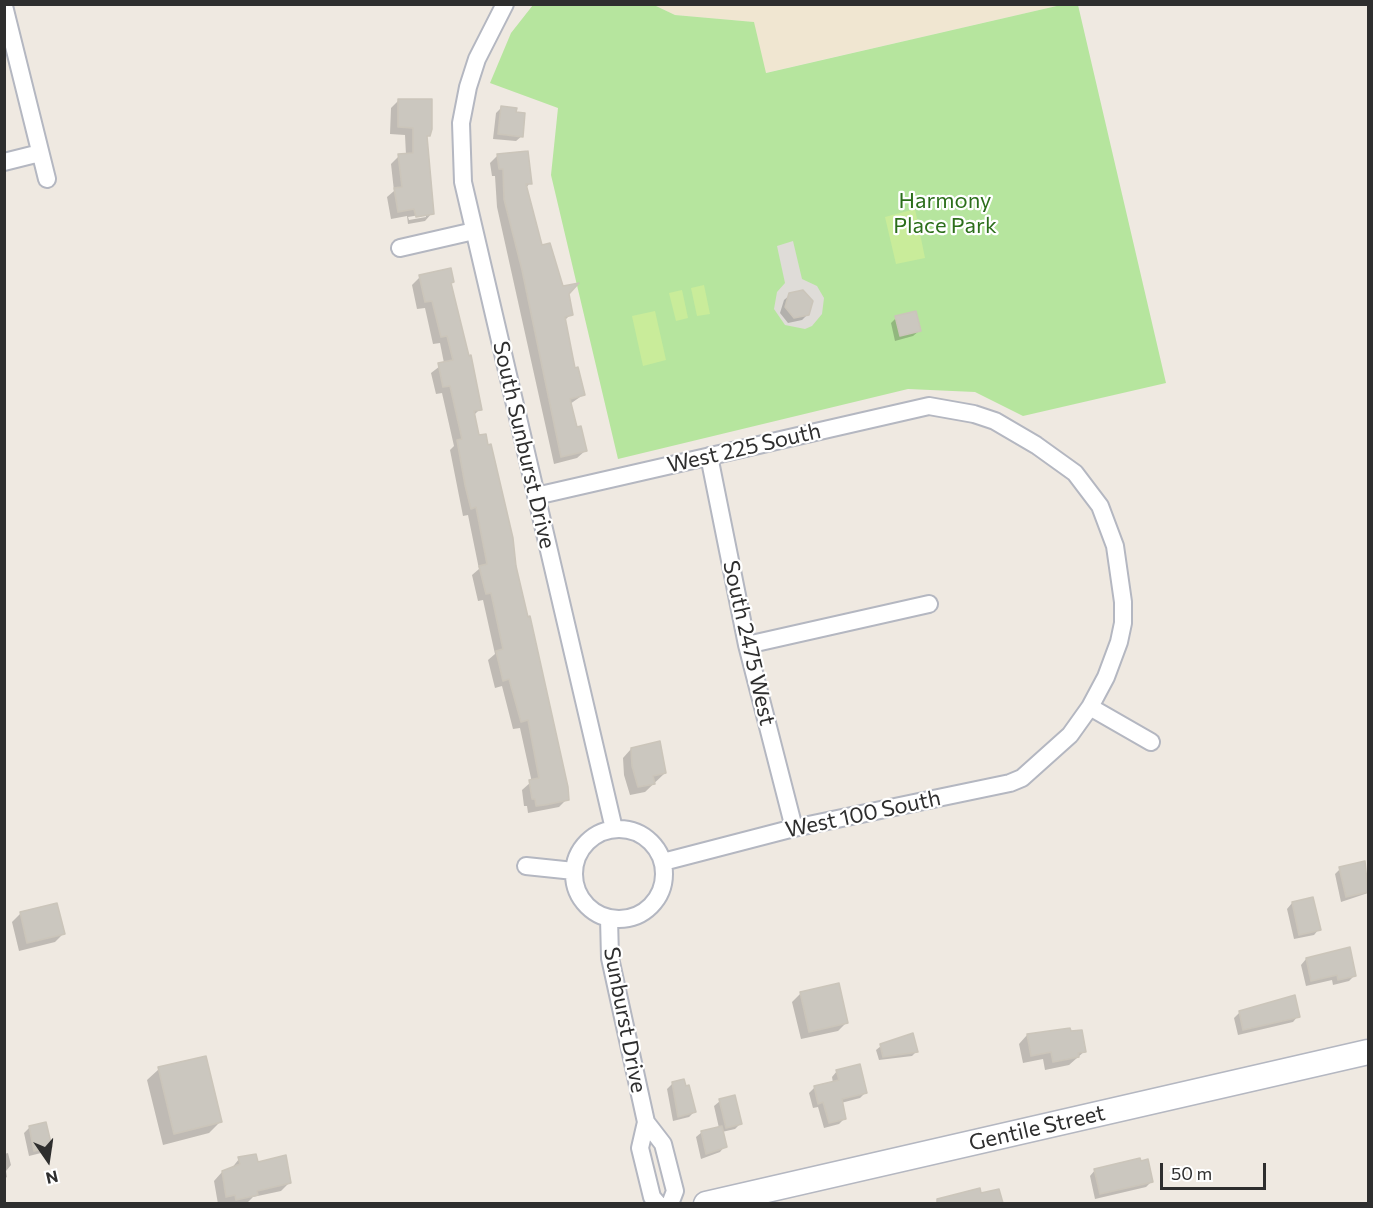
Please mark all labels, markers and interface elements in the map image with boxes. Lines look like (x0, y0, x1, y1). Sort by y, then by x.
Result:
park label: Harmony Place Park (893, 188, 997, 240)
street label: South Sunburst Drive (487, 339, 561, 551)
street label: West 225 South (665, 417, 823, 479)
street label: South 2475 West (717, 558, 781, 728)
street label: West 100 South (783, 785, 943, 843)
street label: Sunburst Drive (598, 945, 652, 1095)
street label: Gentile Street (967, 1100, 1107, 1156)
north arrow (18, 1130, 78, 1190)
scale bar (1163, 1151, 1270, 1189)
text: 50 m (1171, 1162, 1212, 1184)
text: N (44, 1167, 60, 1189)

